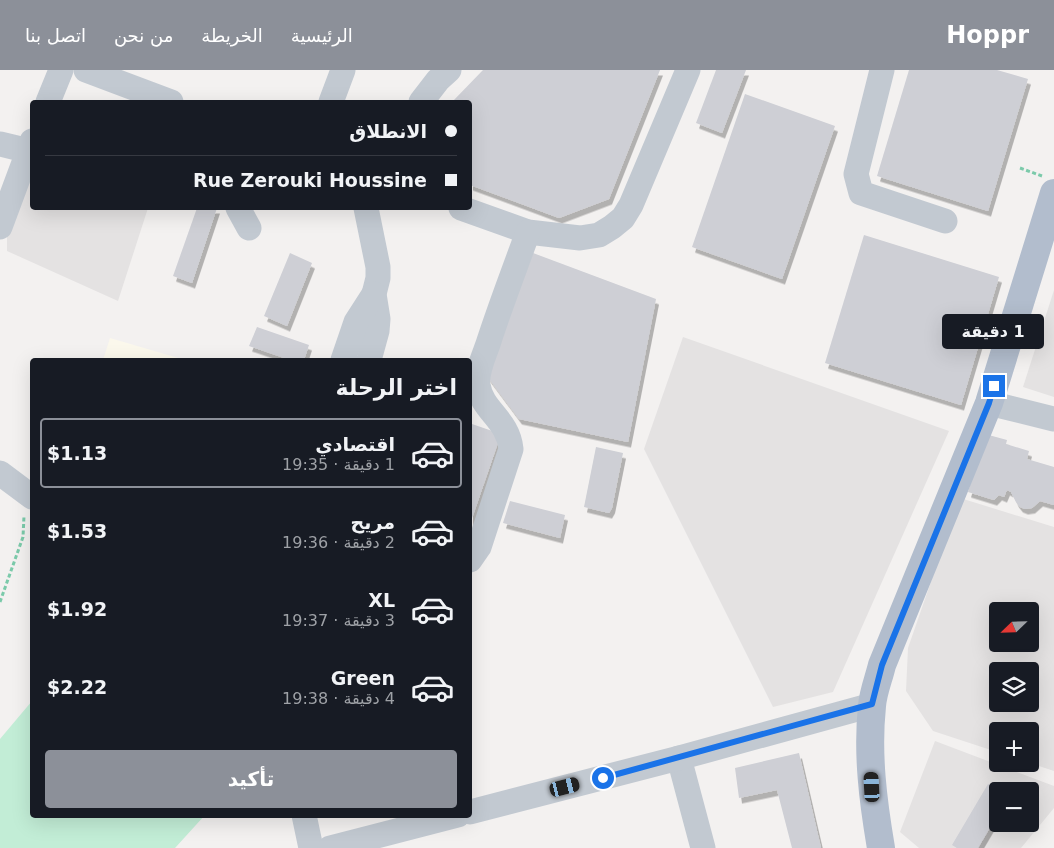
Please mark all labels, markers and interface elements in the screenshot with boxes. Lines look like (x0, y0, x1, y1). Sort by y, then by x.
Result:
text: Hoppr (946, 21, 1029, 49)
text: اتصل بنا (25, 25, 86, 46)
text: من نحن (114, 25, 173, 46)
text: الخريطة (201, 25, 263, 46)
text: الرئيسية (291, 25, 353, 46)
text: الانطلاق (349, 120, 427, 142)
text: Rue Zerouki Houssine (193, 169, 427, 191)
callout: 1 دقيقة (943, 314, 1045, 348)
text: 1 دقيقة (961, 322, 1025, 341)
text: اختر الرحلة (336, 375, 457, 400)
route end (983, 375, 1005, 397)
icon: car (410, 431, 455, 476)
text: اقتصادي (315, 433, 395, 455)
text: $1.13 (47, 442, 107, 464)
text: 1 دقيقة · 19:35 (282, 455, 395, 474)
icon: car (410, 509, 455, 554)
text: مريح (351, 511, 395, 533)
text: $1.53 (47, 520, 107, 542)
text: 2 دقيقة · 19:36 (282, 533, 395, 552)
icon: car (410, 587, 455, 632)
text: XL (368, 589, 395, 611)
text: $1.92 (47, 598, 107, 620)
north arrow (989, 602, 1039, 652)
map controls (989, 602, 1039, 832)
text: 3 دقيقة · 19:37 (282, 611, 395, 630)
button: layers (989, 662, 1039, 712)
icon: car (410, 665, 455, 710)
text: Green (331, 667, 395, 689)
text: $2.22 (47, 676, 107, 698)
text: 4 دقيقة · 19:38 (282, 689, 395, 708)
button: + (989, 722, 1039, 772)
button: تأكيد (45, 750, 457, 808)
route start (592, 767, 614, 789)
car (863, 772, 880, 802)
car (548, 776, 581, 798)
button: − (989, 782, 1039, 832)

